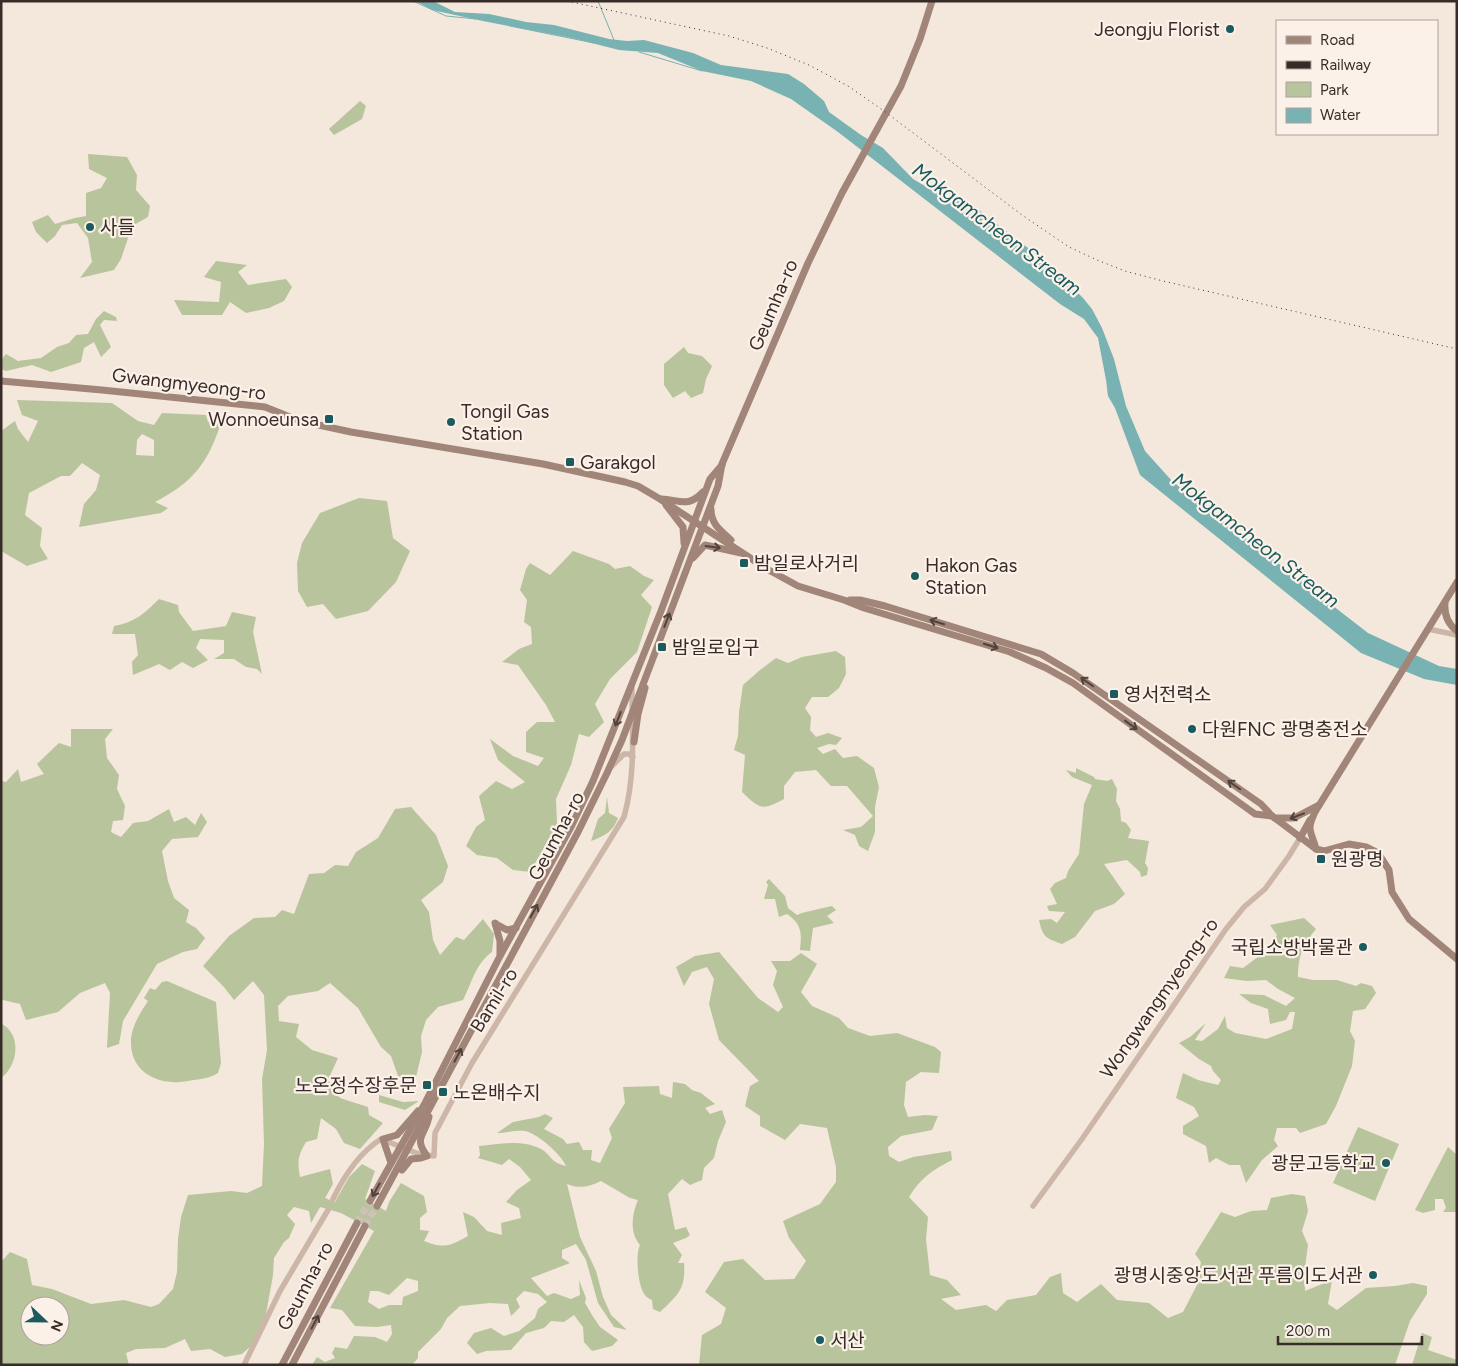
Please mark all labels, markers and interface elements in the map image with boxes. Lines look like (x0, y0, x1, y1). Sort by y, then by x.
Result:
place label: Jeongju Florist (1094, 18, 1220, 41)
legend (1276, 20, 1438, 135)
marker: Jeongju Florist (1224, 23, 1236, 35)
text: Road (1320, 31, 1355, 49)
text: Railway (1320, 56, 1371, 74)
text: Park (1320, 81, 1349, 99)
text: Water (1320, 106, 1360, 124)
water label: Mokgamcheon Stream (908, 158, 1086, 300)
place label: 사들 (100, 216, 135, 239)
marker: 사들 (84, 221, 96, 233)
street label: Geumha-ro (743, 256, 803, 354)
street label: Gwangmyeong-ro (111, 363, 267, 405)
place label: Tongil Gas Station (461, 400, 550, 445)
place label: Wonnoeunsa (208, 408, 319, 431)
marker: Wonnoeunsa (323, 413, 335, 425)
marker: Tongil Gas Station (445, 416, 457, 428)
place label: Garakgol (580, 451, 656, 474)
marker: Garakgol (564, 456, 576, 468)
water label: Mokgamcheon Stream (1168, 467, 1344, 613)
one-way arrow (705, 542, 721, 552)
place label: 밤일로사거리 (754, 552, 859, 575)
place label: Hakon Gas Station (925, 554, 1017, 599)
marker: 밤일로사거리 (738, 557, 750, 569)
marker: Hakon Gas Station (909, 570, 921, 582)
one-way arrow (663, 613, 672, 629)
one-way arrow (929, 616, 945, 626)
place label: 밤일로입구 (672, 636, 759, 659)
marker: 밤일로입구 (656, 641, 668, 653)
one-way arrow (982, 642, 998, 652)
one-way arrow (1080, 677, 1094, 687)
place label: 영서전력소 (1124, 683, 1211, 706)
marker: 영서전력소 (1108, 688, 1120, 700)
one-way arrow (613, 711, 622, 726)
place label: 다원FNC 광명충전소 (1202, 718, 1368, 741)
one-way arrow (1124, 720, 1138, 730)
marker: 다원FNC 광명충전소 (1186, 723, 1198, 735)
one-way arrow (1227, 780, 1241, 790)
street label: Geumha-ro (523, 788, 589, 884)
one-way arrow (1290, 812, 1305, 821)
place label: 원광명 (1331, 848, 1383, 871)
marker: 원광명 (1315, 853, 1327, 865)
one-way arrow (530, 904, 540, 919)
street label: Wongwangmyeong-ro (1095, 913, 1223, 1083)
place label: 국립소방박물관 (1231, 936, 1353, 959)
marker: 국립소방박물관 (1357, 941, 1369, 953)
street label: Bamil-ro (465, 964, 523, 1036)
one-way arrow (454, 1048, 464, 1062)
place label: 노온정수장후문 (295, 1074, 417, 1097)
marker: 노온정수장후문 (421, 1079, 433, 1091)
place label: 노온배수지 (453, 1081, 540, 1104)
marker: 노온배수지 (437, 1086, 449, 1098)
place label: 광문고등학교 (1271, 1152, 1376, 1175)
marker: 광문고등학교 (1380, 1157, 1392, 1169)
one-way arrow (371, 1182, 380, 1197)
street label: Geumha-ro (272, 1238, 338, 1334)
place label: 광명시중앙도서관 푸름이도서관 (1114, 1264, 1363, 1287)
marker: 광명시중앙도서관 푸름이도서관 (1367, 1269, 1379, 1281)
north arrow (20, 1296, 70, 1346)
scale bar (1278, 1314, 1422, 1346)
one-way arrow (310, 1315, 320, 1329)
text: N (47, 1317, 66, 1334)
text: 200 m (1286, 1322, 1330, 1340)
place label: 서산 (830, 1329, 865, 1352)
marker: 서산 (814, 1334, 826, 1346)

